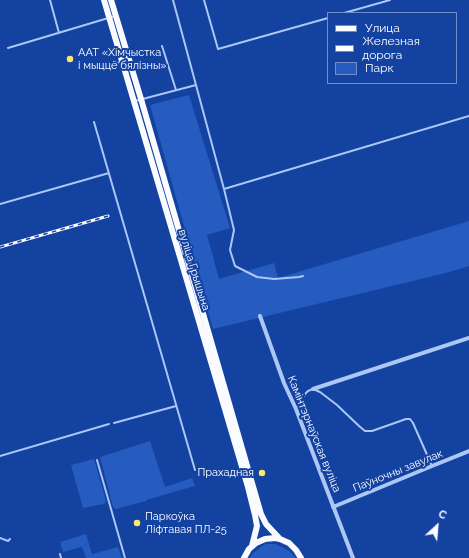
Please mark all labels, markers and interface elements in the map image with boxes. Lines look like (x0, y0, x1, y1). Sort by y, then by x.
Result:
legend (327, 12, 457, 84)
text: Улица (365, 21, 400, 35)
text: Железная дорога (362, 34, 420, 62)
place label: ААТ «Хімчыстка і мыццё бялізны» (78, 46, 167, 72)
marker: ААТ «Хімчыстка і мыццё бялізны» (65, 54, 75, 64)
text: Парк (365, 61, 394, 75)
street label: вуліца Грышына (175, 228, 213, 312)
street label: Камінтэрнаўская вуліца (285, 374, 343, 494)
street label: Паўночны завулак (351, 447, 445, 495)
place label: Прахадная (197, 466, 254, 480)
marker: Прахадная (257, 468, 267, 478)
north arrow (417, 506, 457, 546)
text: С (436, 507, 449, 522)
place label: Паркоўка Ліфтавая ПЛ-25 (145, 510, 227, 536)
marker: Паркоўка Ліфтавая ПЛ-25 (132, 518, 142, 528)

